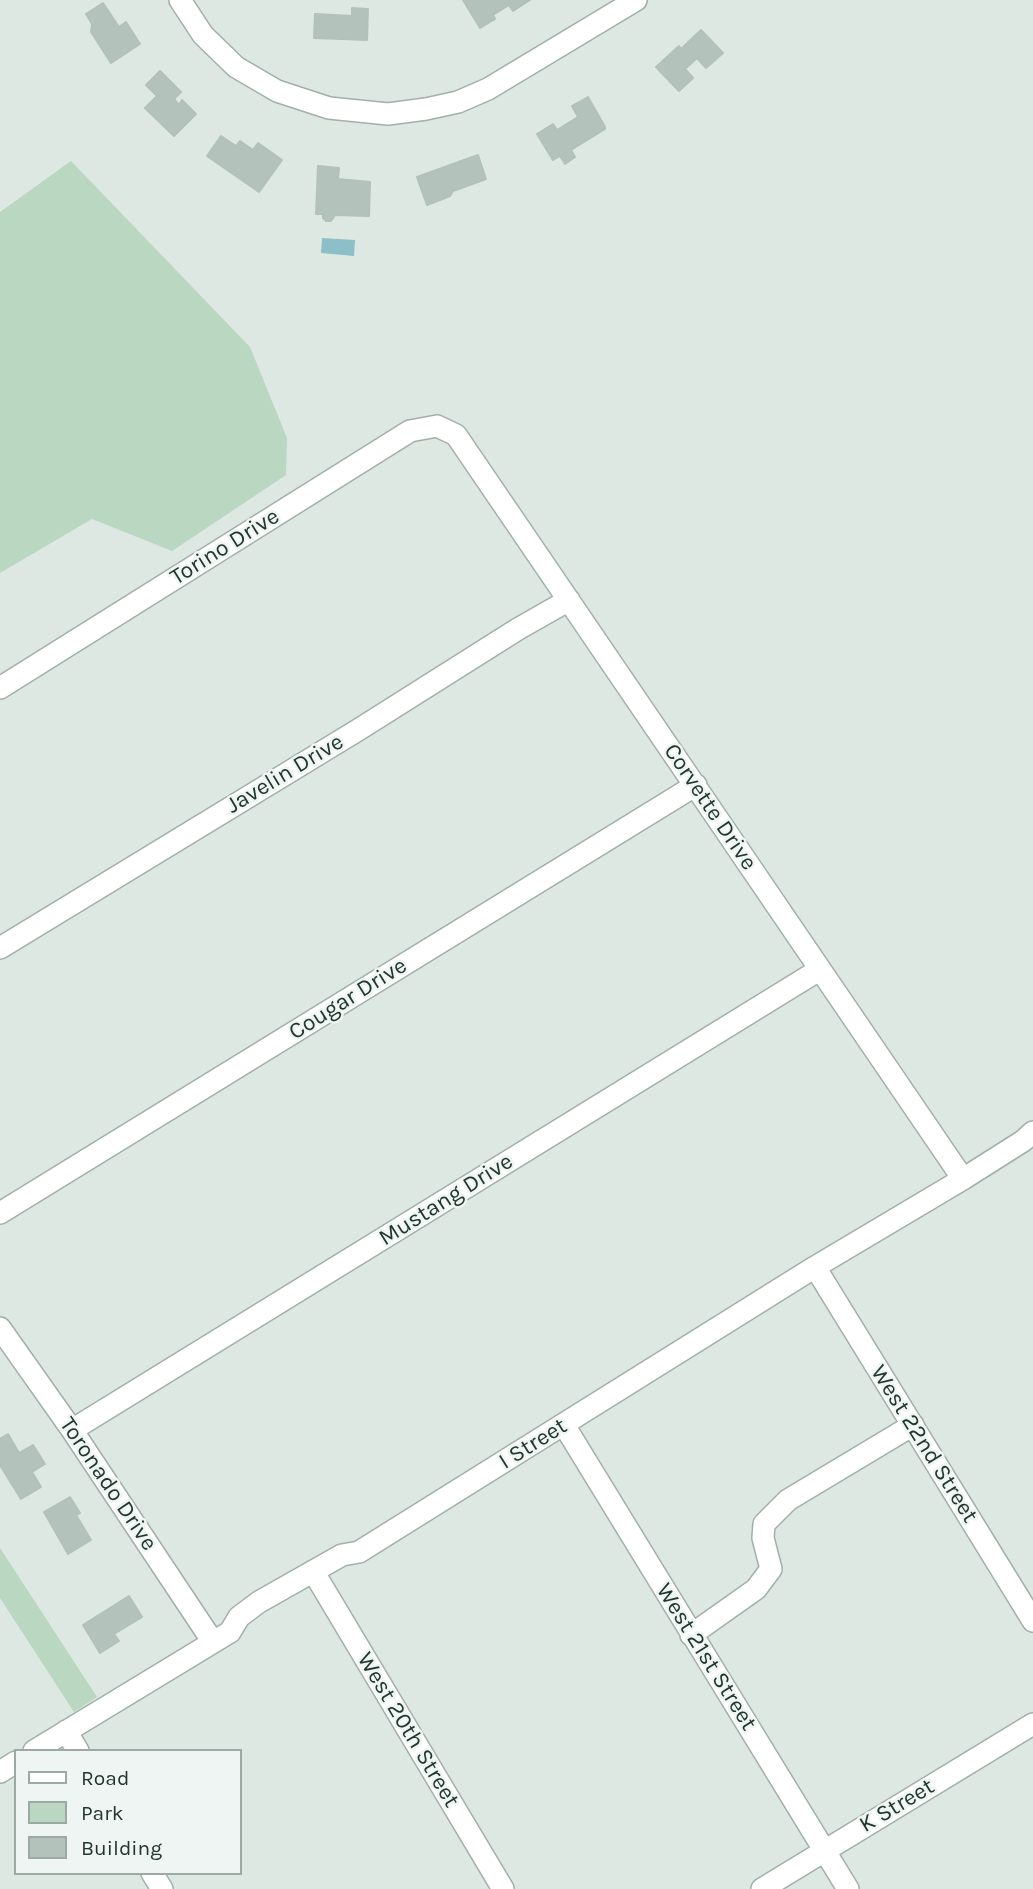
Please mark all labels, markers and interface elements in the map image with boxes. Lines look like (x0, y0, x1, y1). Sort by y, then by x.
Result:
street label: Torino Drive (166, 503, 284, 591)
street label: Javelin Drive (221, 728, 349, 820)
street label: Corvette Drive (658, 738, 762, 876)
street label: Cougar Drive (284, 952, 412, 1046)
street label: Mustang Drive (374, 1148, 518, 1252)
street label: West 22nd Street (864, 1360, 984, 1528)
street label: Toronado Drive (53, 1412, 163, 1556)
street label: I Street (494, 1412, 572, 1476)
street label: West 21st Street (650, 1578, 762, 1736)
street label: West 20th Street (351, 1647, 465, 1813)
legend (14, 1749, 242, 1875)
text: Road (81, 1766, 129, 1790)
street label: K Street (855, 1773, 939, 1839)
text: Park (81, 1801, 124, 1825)
text: Building (81, 1836, 162, 1860)

